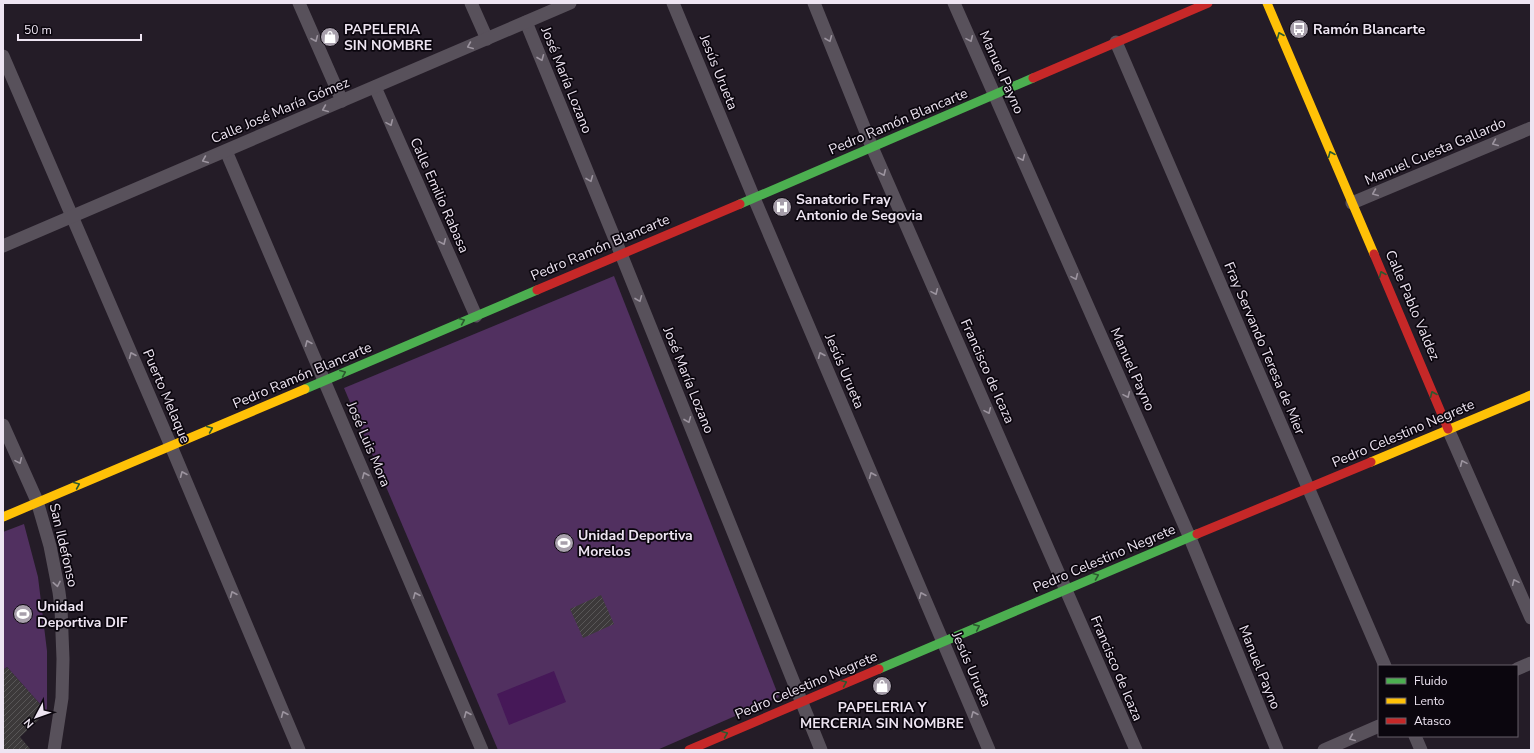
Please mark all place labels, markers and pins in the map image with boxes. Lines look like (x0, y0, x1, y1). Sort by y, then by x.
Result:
bus stop icon: Ramón Blancarte (1288, 18, 1310, 40)
place label: PAPELERIA SIN NOMBRE (344, 20, 432, 55)
place label: Ramón Blancarte (1313, 20, 1426, 39)
shop icon: PAPELERIA SIN NOMBRE (319, 26, 341, 48)
place label: Sanatorio Fray Antonio de Segovia (796, 190, 923, 225)
hospital icon: Sanatorio Fray Antonio de Segovia (771, 196, 793, 218)
place label: Unidad Deportiva Morelos (578, 526, 693, 561)
sports icon: Unidad Deportiva Morelos (553, 532, 575, 554)
place label: Unidad Deportiva DIF (37, 597, 128, 632)
sports icon: Unidad Deportiva DIF (12, 603, 34, 625)
shop icon: PAPELERIA Y MERCERIA SIN NOMBRE (871, 675, 893, 697)
place label: PAPELERIA Y MERCERIA SIN NOMBRE (800, 698, 964, 733)

